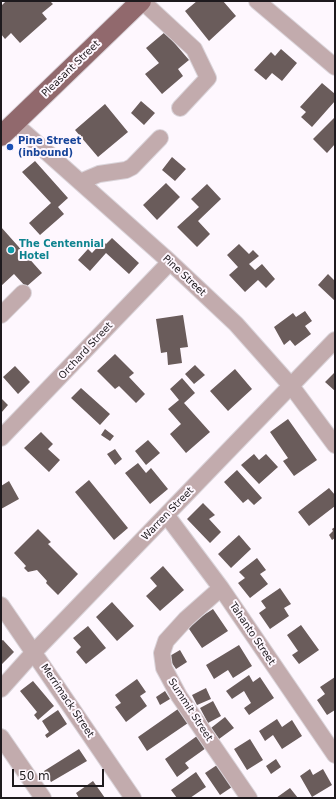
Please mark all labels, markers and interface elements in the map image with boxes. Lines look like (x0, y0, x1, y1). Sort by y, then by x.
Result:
street label: Pleasant Street (39, 38, 103, 100)
place label: Pine Street (inbound) (18, 135, 81, 158)
marker: Pine Street (inbound) (5, 142, 15, 152)
place label: The Centennial Hotel (19, 238, 104, 262)
marker: The Centennial Hotel (6, 245, 16, 255)
street label: Pine Street (160, 253, 208, 299)
street label: Orchard Street (57, 320, 115, 382)
street label: Warren Street (140, 485, 196, 543)
street label: Tahanto Street (227, 600, 277, 668)
street label: Merrimack Street (38, 662, 96, 740)
street label: Summit Street (165, 676, 215, 744)
scale bar (14, 761, 106, 787)
text: 50 m (19, 769, 50, 783)

